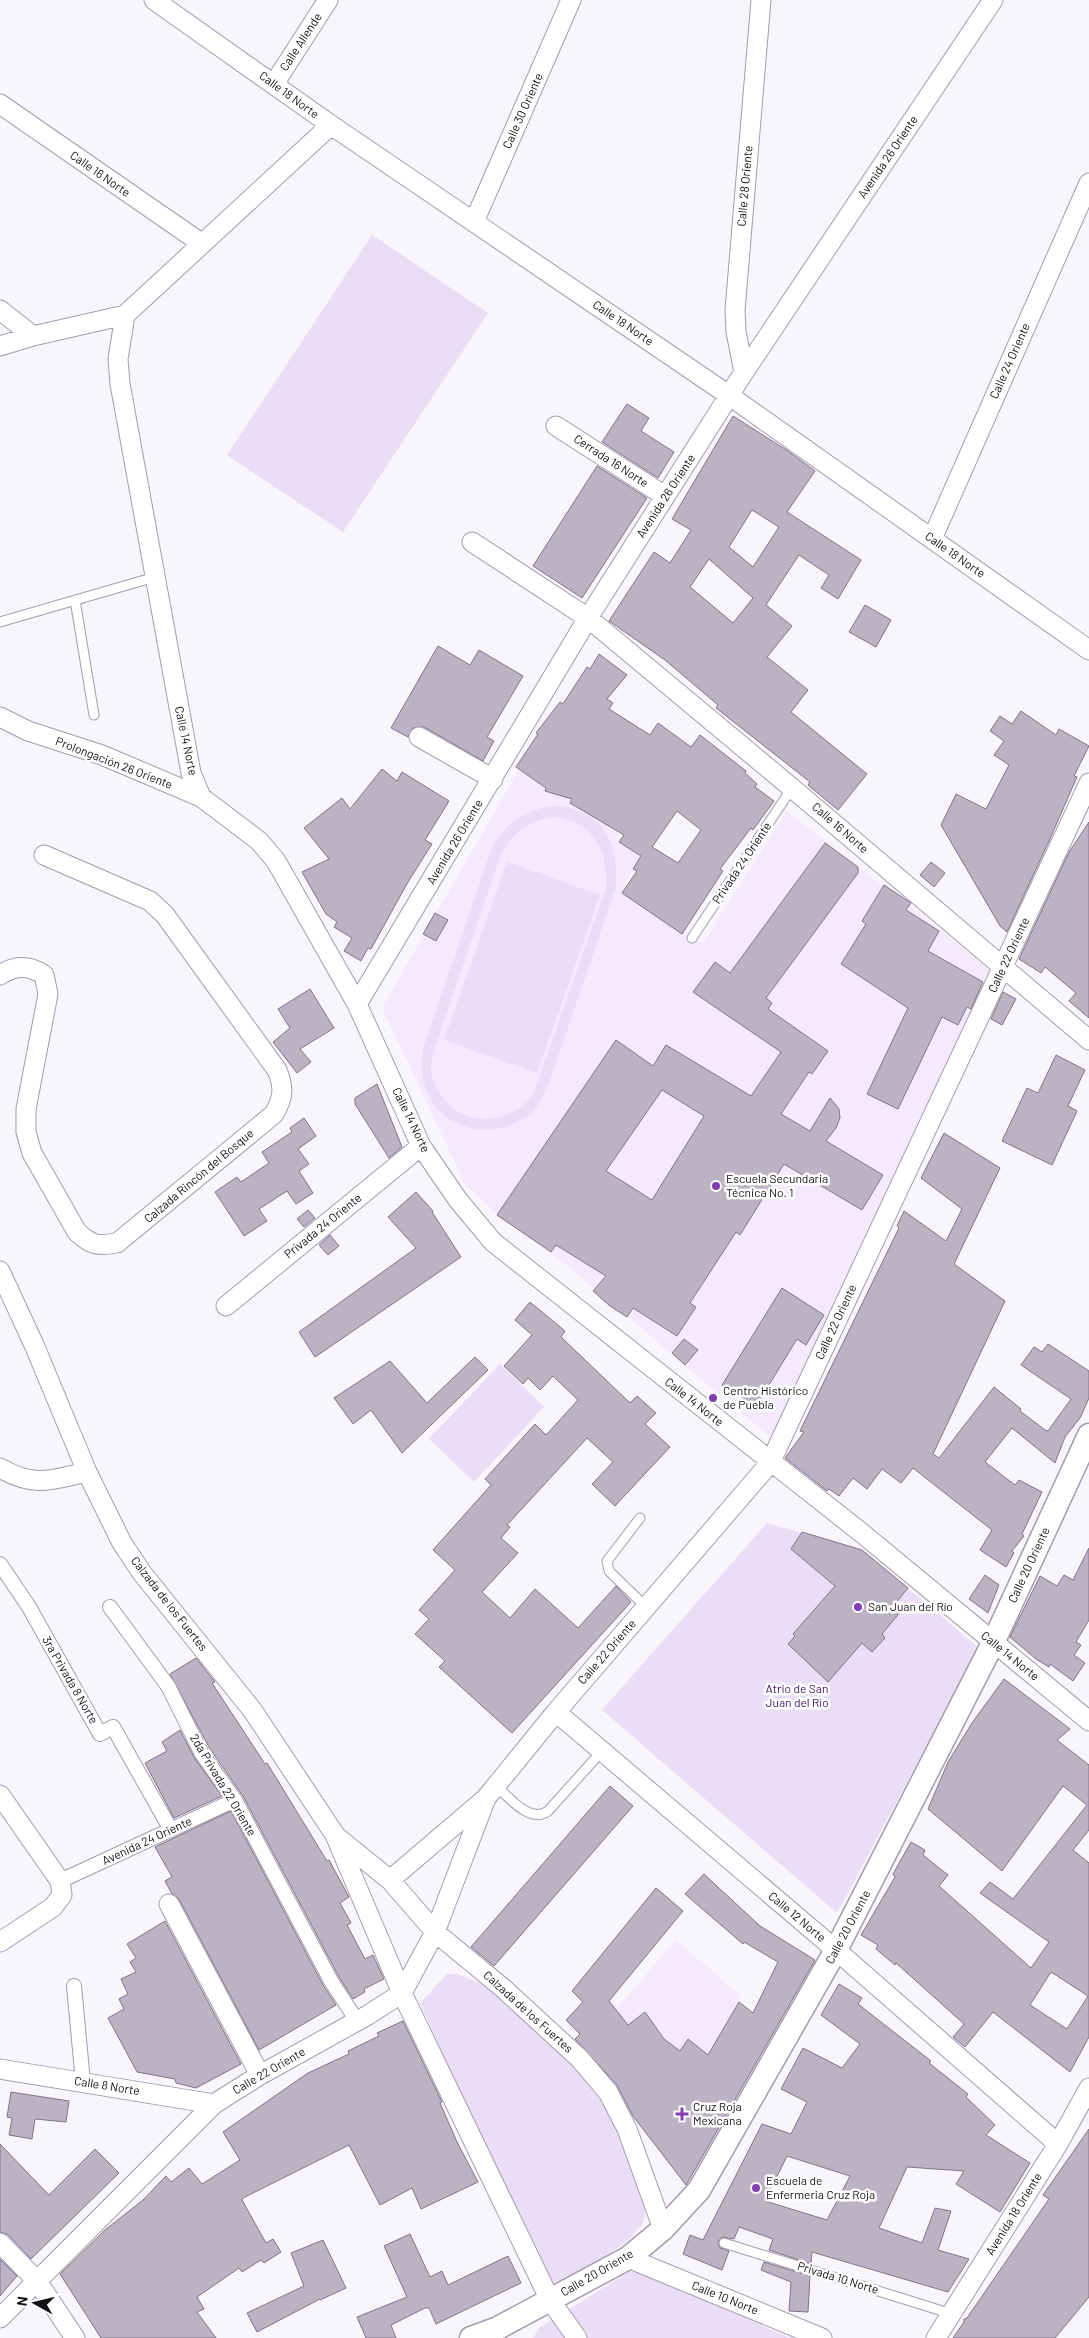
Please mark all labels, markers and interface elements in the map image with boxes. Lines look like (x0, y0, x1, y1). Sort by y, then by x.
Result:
street label: Calle Allende (276, 10, 324, 73)
street label: Calle 18 Norte (257, 68, 322, 121)
street label: Calle 30 Oriente (499, 71, 545, 151)
street label: Avenida 26 Oriente (854, 112, 920, 200)
street label: Calle 28 Oriente (733, 145, 755, 227)
street label: Calle 16 Norte (68, 147, 133, 199)
street label: Calle 18 Norte (591, 297, 657, 348)
street label: Calle 24 Oriente (986, 321, 1032, 401)
street label: Cerrada 16 Norte (572, 431, 651, 489)
street label: Avenida 26 Oriente (633, 451, 697, 540)
street label: Calle 18 Norte (923, 528, 988, 580)
street label: Calle 14 Norte (173, 705, 201, 777)
street label: Prolongación 26 Oriente (54, 733, 175, 791)
street label: Avenida 26 Oriente (423, 796, 485, 887)
street label: Calle 16 Norte (810, 799, 872, 856)
street label: Privada 24 Oriente (709, 819, 774, 906)
street label: Calle 22 Oriente (985, 915, 1032, 994)
street label: Calle 14 Norte (390, 1085, 434, 1154)
street label: Calzada Rincón del Bosque (141, 1125, 256, 1225)
place label: Escuela Secundaria Técnica No. 1 (726, 1171, 828, 1199)
marker: Escuela Secundaria Técnica No. 1 (710, 1180, 722, 1192)
street label: Privada 24 Oriente (281, 1190, 364, 1261)
street label: Calle 22 Oriente (812, 1282, 859, 1361)
street label: Calle 14 Norte (662, 1374, 727, 1428)
place label: Centro Histórico de Puebla (723, 1383, 808, 1411)
marker: Centro Histórico de Puebla (707, 1392, 719, 1404)
street label: Calle 20 Oriente (1005, 1525, 1052, 1605)
street label: Calzada de los Fuertes (129, 1553, 211, 1653)
place label: San Juan del Río (868, 1599, 953, 1613)
marker: San Juan del Río (852, 1601, 864, 1613)
street label: Calle 22 Oriente (574, 1616, 638, 1687)
street label: Calle 14 Norte (979, 1628, 1042, 1683)
street label: 3ra Privada 8 Norte (40, 1633, 102, 1726)
park label: Atrio de San Juan del Río (766, 1681, 828, 1709)
street label: 2da Privada 22 Oriente (188, 1731, 260, 1838)
street label: Avenida 24 Oriente (100, 1813, 194, 1867)
street label: Calle 20 Oriente (822, 1887, 872, 1966)
street label: Calle 12 Norte (766, 1888, 829, 1944)
street label: Calzada de los Fuertes (481, 1967, 577, 2055)
street label: Calle 22 Oriente (230, 2044, 307, 2097)
street label: Calle 8 Norte (73, 2073, 141, 2097)
place label: Cruz Roja Mexicana (693, 2099, 742, 2127)
marker: Cruz Roja Mexicana (675, 2107, 689, 2121)
street label: Avenida 18 Oriente (982, 2170, 1044, 2257)
place label: Escuela de Enfermeria Cruz Roja (766, 2173, 875, 2201)
marker: Escuela de Enfermeria Cruz Roja (750, 2182, 762, 2194)
street label: Calle 20 Oriente (558, 2246, 635, 2299)
street label: Privada 10 Norte (796, 2258, 881, 2296)
street label: Calle 10 Norte (690, 2277, 761, 2317)
north arrow (10, 2278, 60, 2328)
text: N (13, 2295, 31, 2307)

